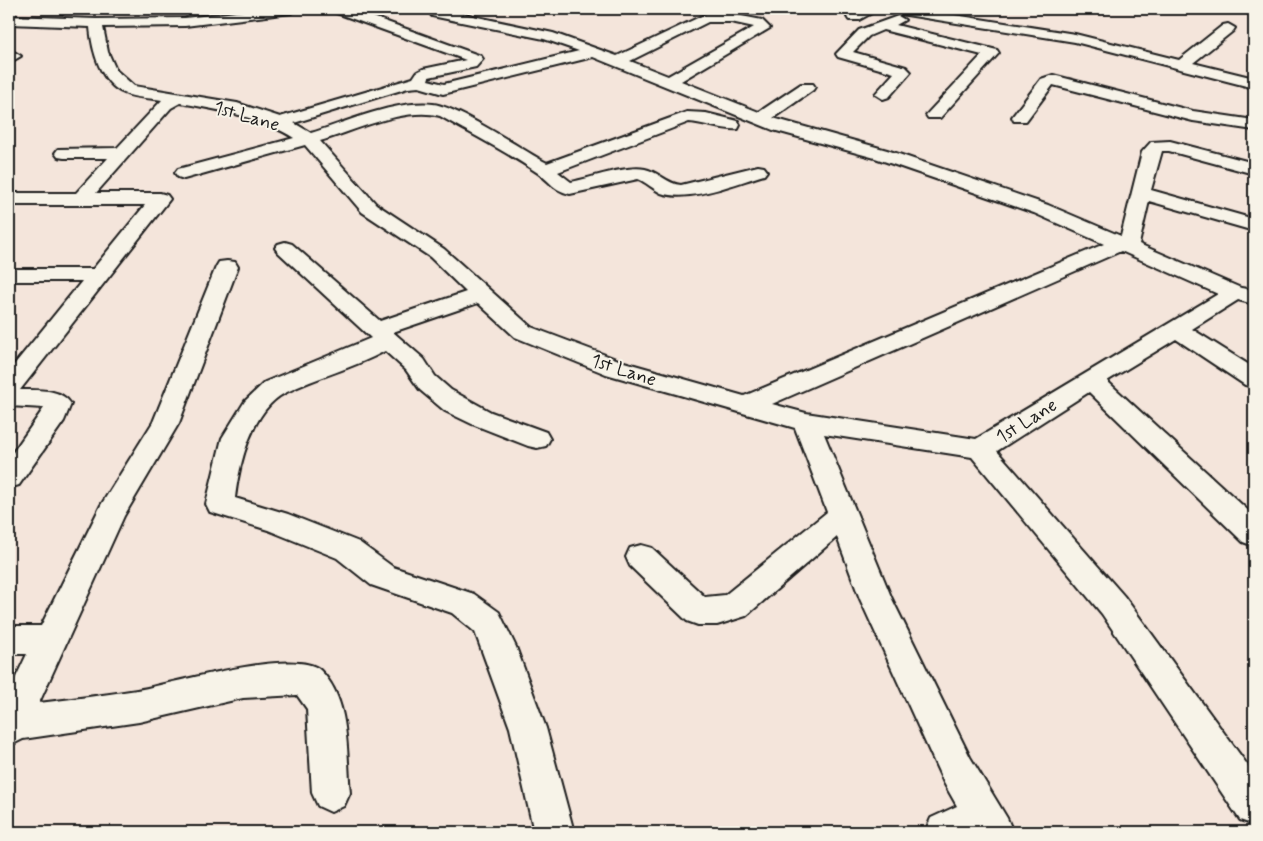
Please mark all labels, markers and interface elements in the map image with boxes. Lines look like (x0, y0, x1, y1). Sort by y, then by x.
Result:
street label: 1st Lane (211, 95, 282, 138)
street label: 1st Lane (588, 348, 659, 393)
street label: 1st Lane (992, 393, 1062, 450)

